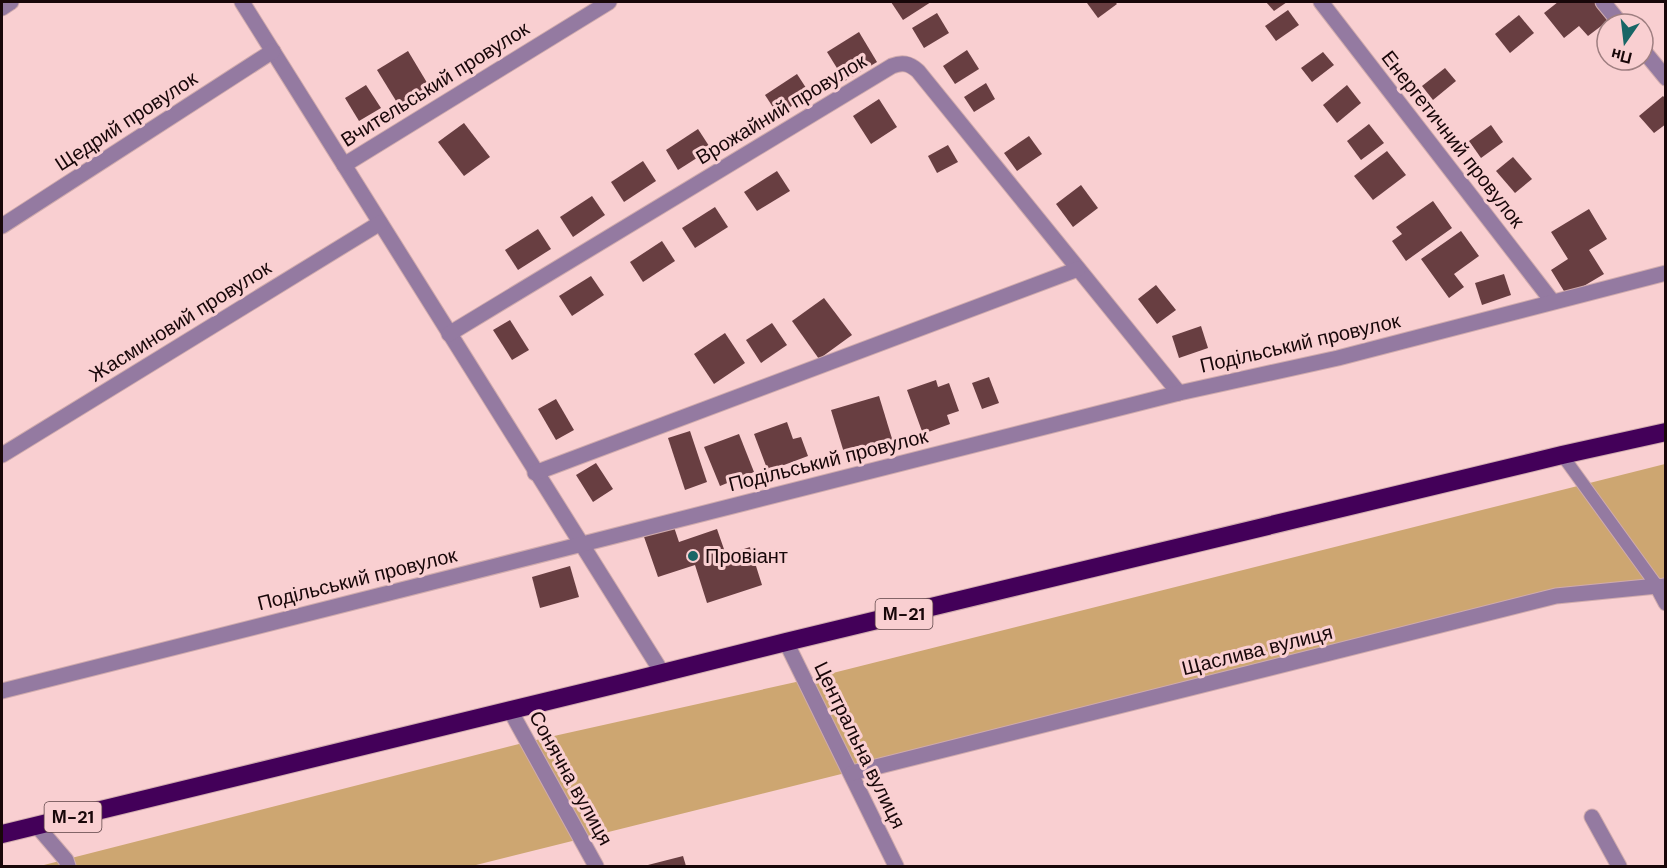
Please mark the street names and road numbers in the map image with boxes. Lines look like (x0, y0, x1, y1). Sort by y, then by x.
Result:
street label: Вчительський провулок (336, 15, 534, 153)
street label: Енергетичний провулок (1376, 45, 1531, 233)
street label: Врожайний провулок (691, 48, 871, 170)
street label: Щедрий провулок (50, 65, 202, 177)
street label: Жасминовий провулок (84, 254, 276, 388)
street label: Подільський провулок (1197, 307, 1403, 379)
street label: Подільський провулок (726, 423, 931, 497)
street label: Подільський провулок (255, 542, 460, 616)
road number: М-21 (876, 599, 932, 629)
street label: Щаслива вулиця (1179, 619, 1335, 681)
street label: Центральна вулиця (808, 657, 912, 833)
street label: Сонячна вулиця (523, 706, 619, 850)
road number: М-21 (44, 802, 101, 832)

